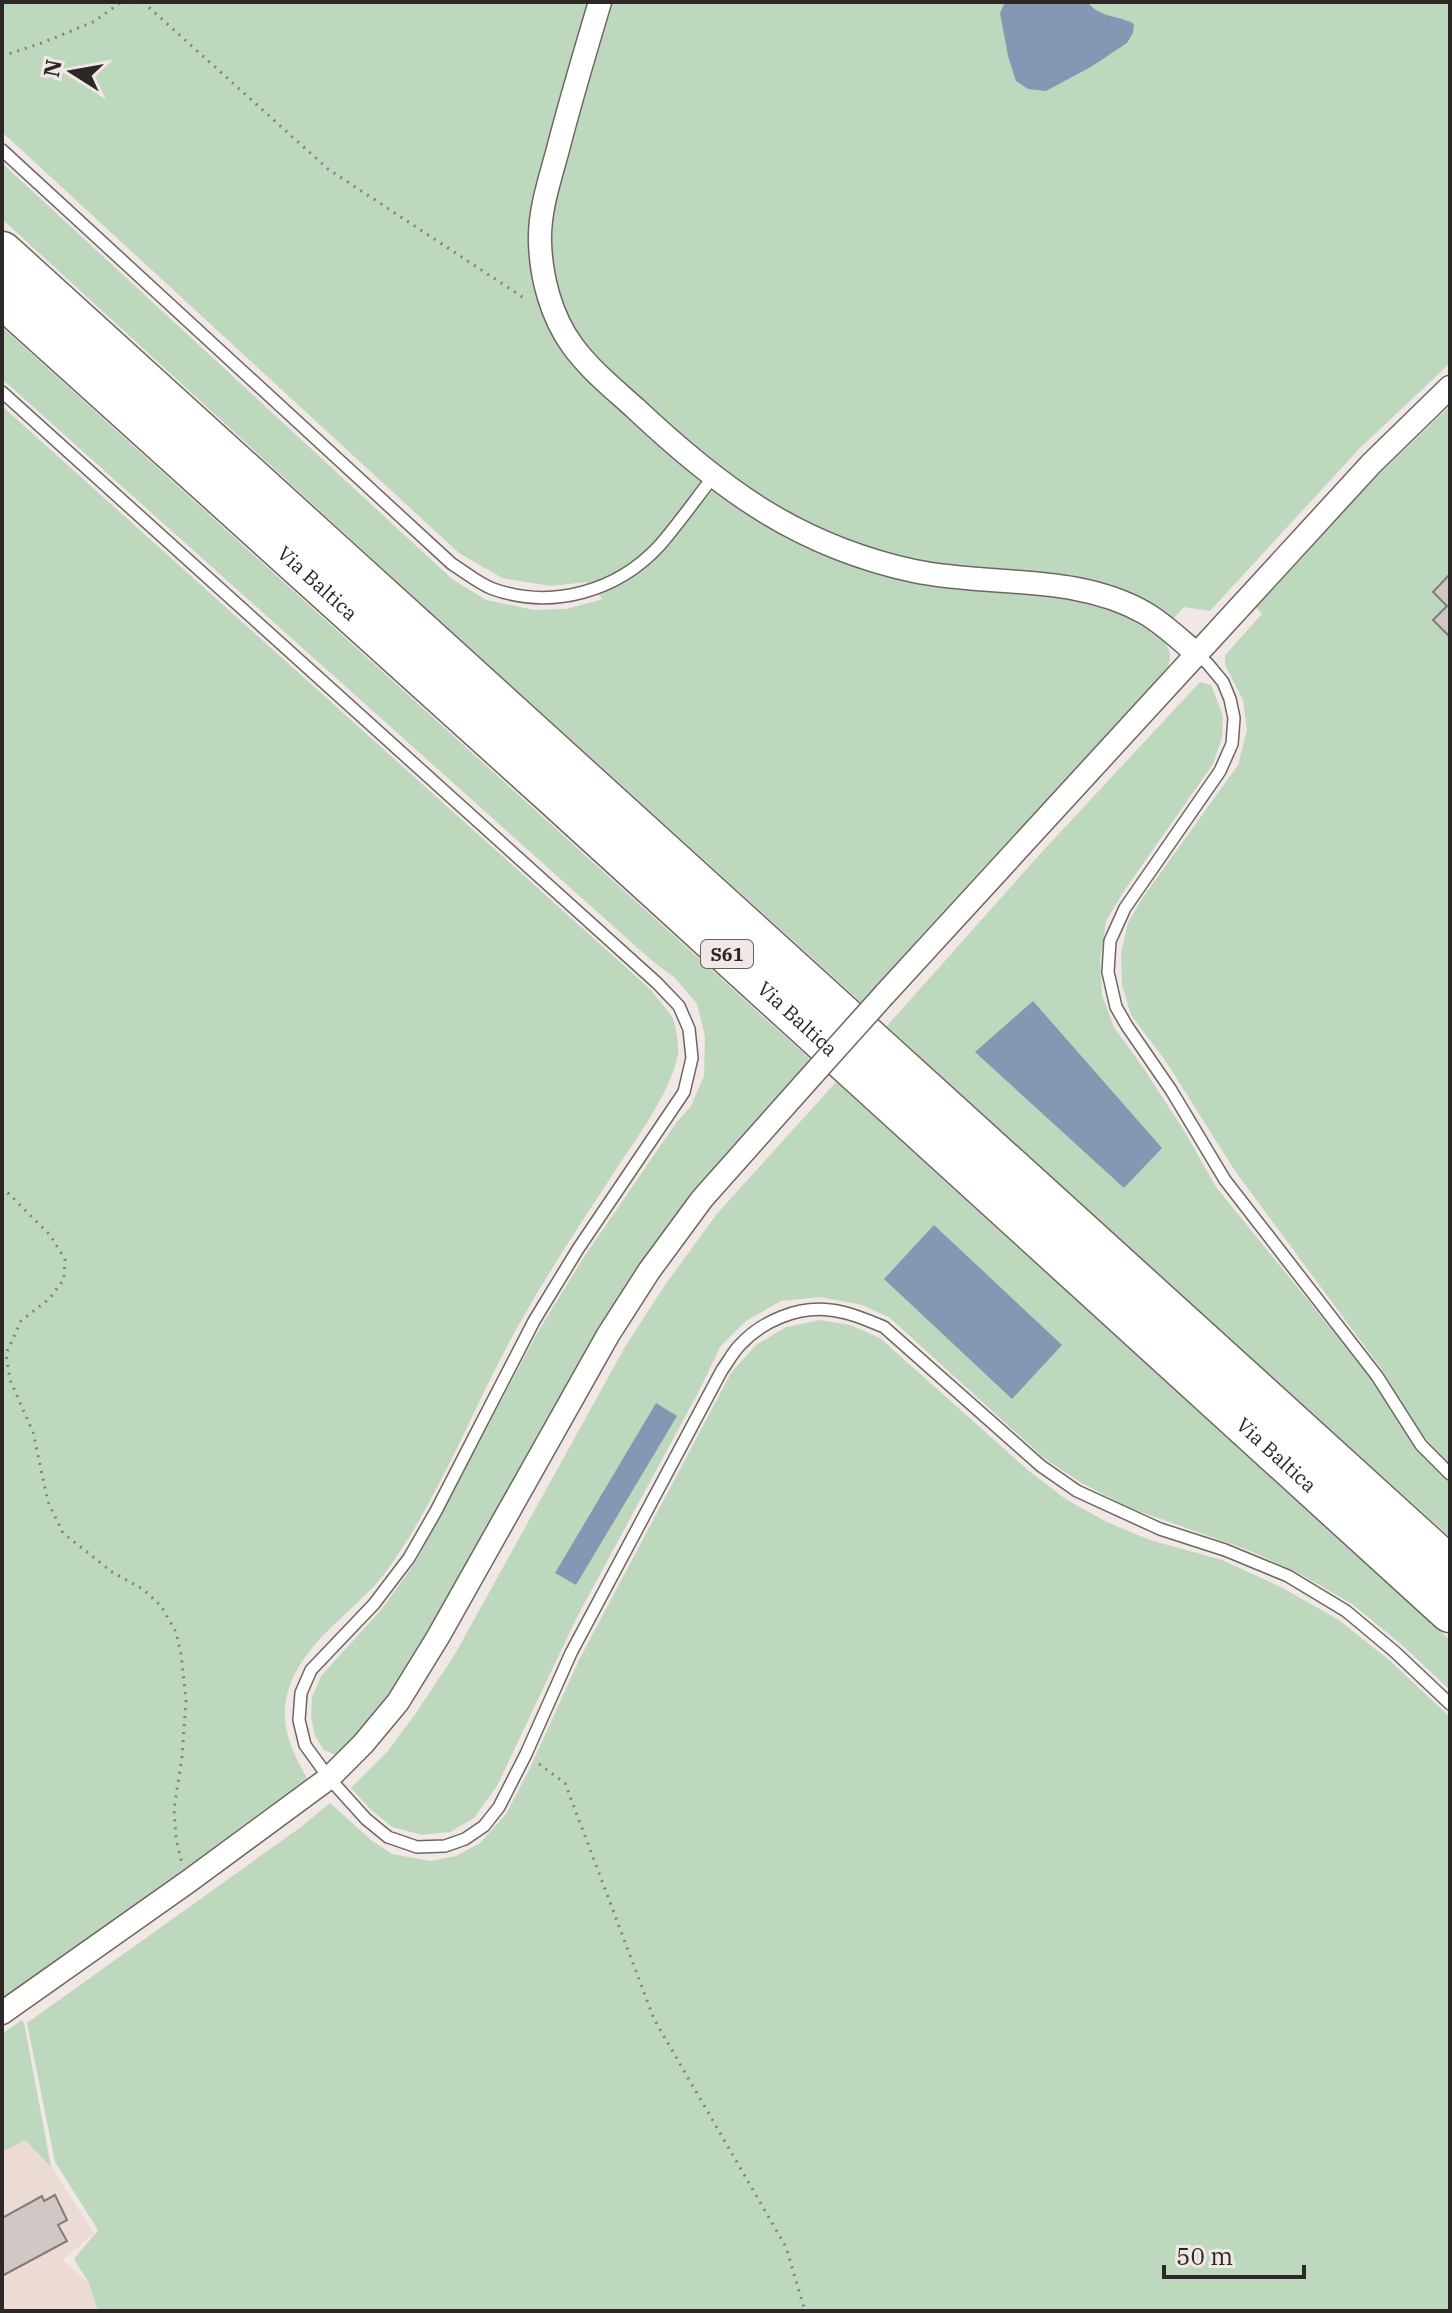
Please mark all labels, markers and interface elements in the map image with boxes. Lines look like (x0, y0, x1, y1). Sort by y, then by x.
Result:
north arrow (32, 32, 112, 112)
text: N (36, 57, 68, 79)
street label: Via Baltica (272, 539, 364, 626)
road number: S61 (701, 940, 753, 968)
street label: Via Baltica (752, 975, 844, 1062)
street label: Via Baltica (1231, 1411, 1323, 1498)
scale bar (1164, 2229, 1304, 2279)
text: 50 m (1176, 2240, 1233, 2272)

